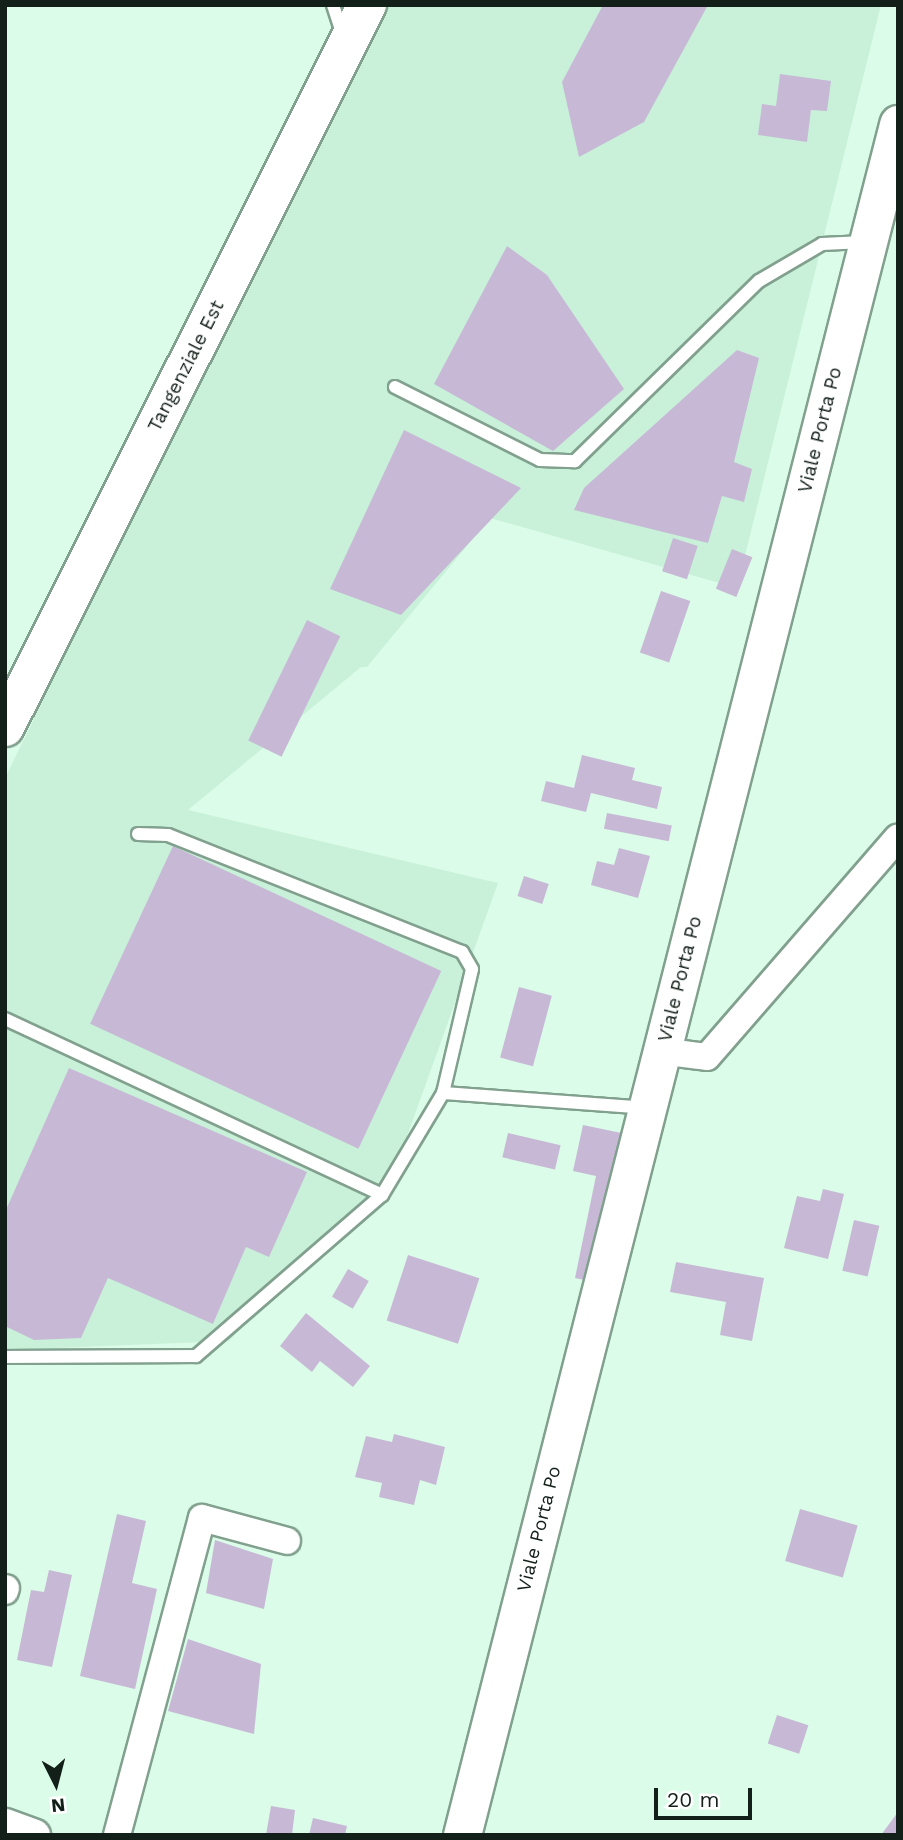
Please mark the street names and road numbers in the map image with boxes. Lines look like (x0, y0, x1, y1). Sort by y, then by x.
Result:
street label: Tangenziale Est (143, 297, 229, 435)
street label: Viale Porta Po (793, 364, 847, 496)
street label: Viale Porta Po (653, 913, 707, 1045)
street label: Viale Porta Po (512, 1463, 566, 1595)

